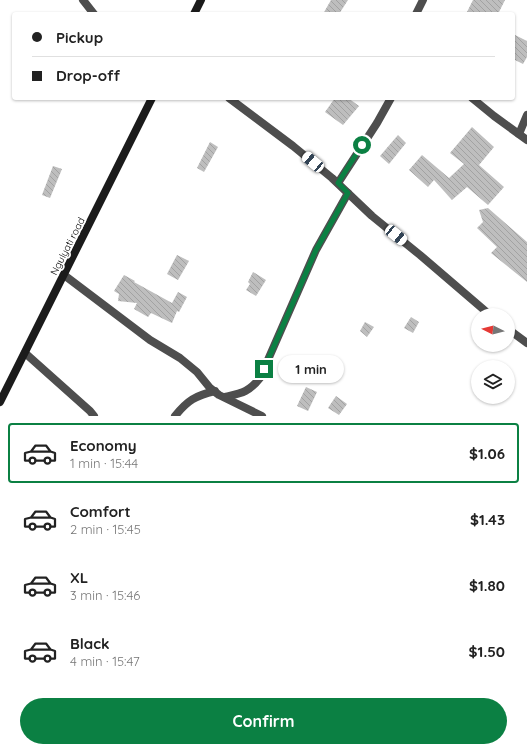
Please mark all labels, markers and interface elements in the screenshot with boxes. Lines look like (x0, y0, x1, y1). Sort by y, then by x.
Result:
text: Pickup (56, 28, 103, 47)
text: Drop-off (56, 66, 120, 85)
route start (353, 136, 371, 154)
car (300, 150, 326, 174)
street label: Ngulyati road (47, 215, 88, 277)
car (383, 223, 409, 247)
north arrow (471, 308, 515, 352)
map controls (471, 308, 515, 404)
callout: 1 min (278, 355, 344, 383)
route end (255, 360, 273, 378)
button: layers (471, 360, 515, 404)
text: 1 min (295, 361, 327, 377)
icon: car (22, 435, 58, 471)
text: Economy (70, 436, 137, 455)
text: $1.06 (469, 444, 505, 463)
text: 1 min · 15:44 (70, 455, 138, 471)
icon: car (22, 501, 58, 537)
text: Comfort (70, 502, 131, 521)
text: $1.43 (470, 510, 505, 529)
text: 2 min · 15:45 (70, 521, 141, 537)
icon: car (22, 567, 58, 603)
text: XL (70, 568, 88, 587)
text: $1.80 (469, 576, 505, 595)
text: 3 min · 15:46 (70, 587, 140, 603)
icon: car (22, 633, 58, 669)
text: Black (70, 634, 110, 653)
text: $1.50 (469, 642, 505, 661)
text: 4 min · 15:47 (70, 653, 140, 669)
button: Confirm (20, 698, 507, 744)

